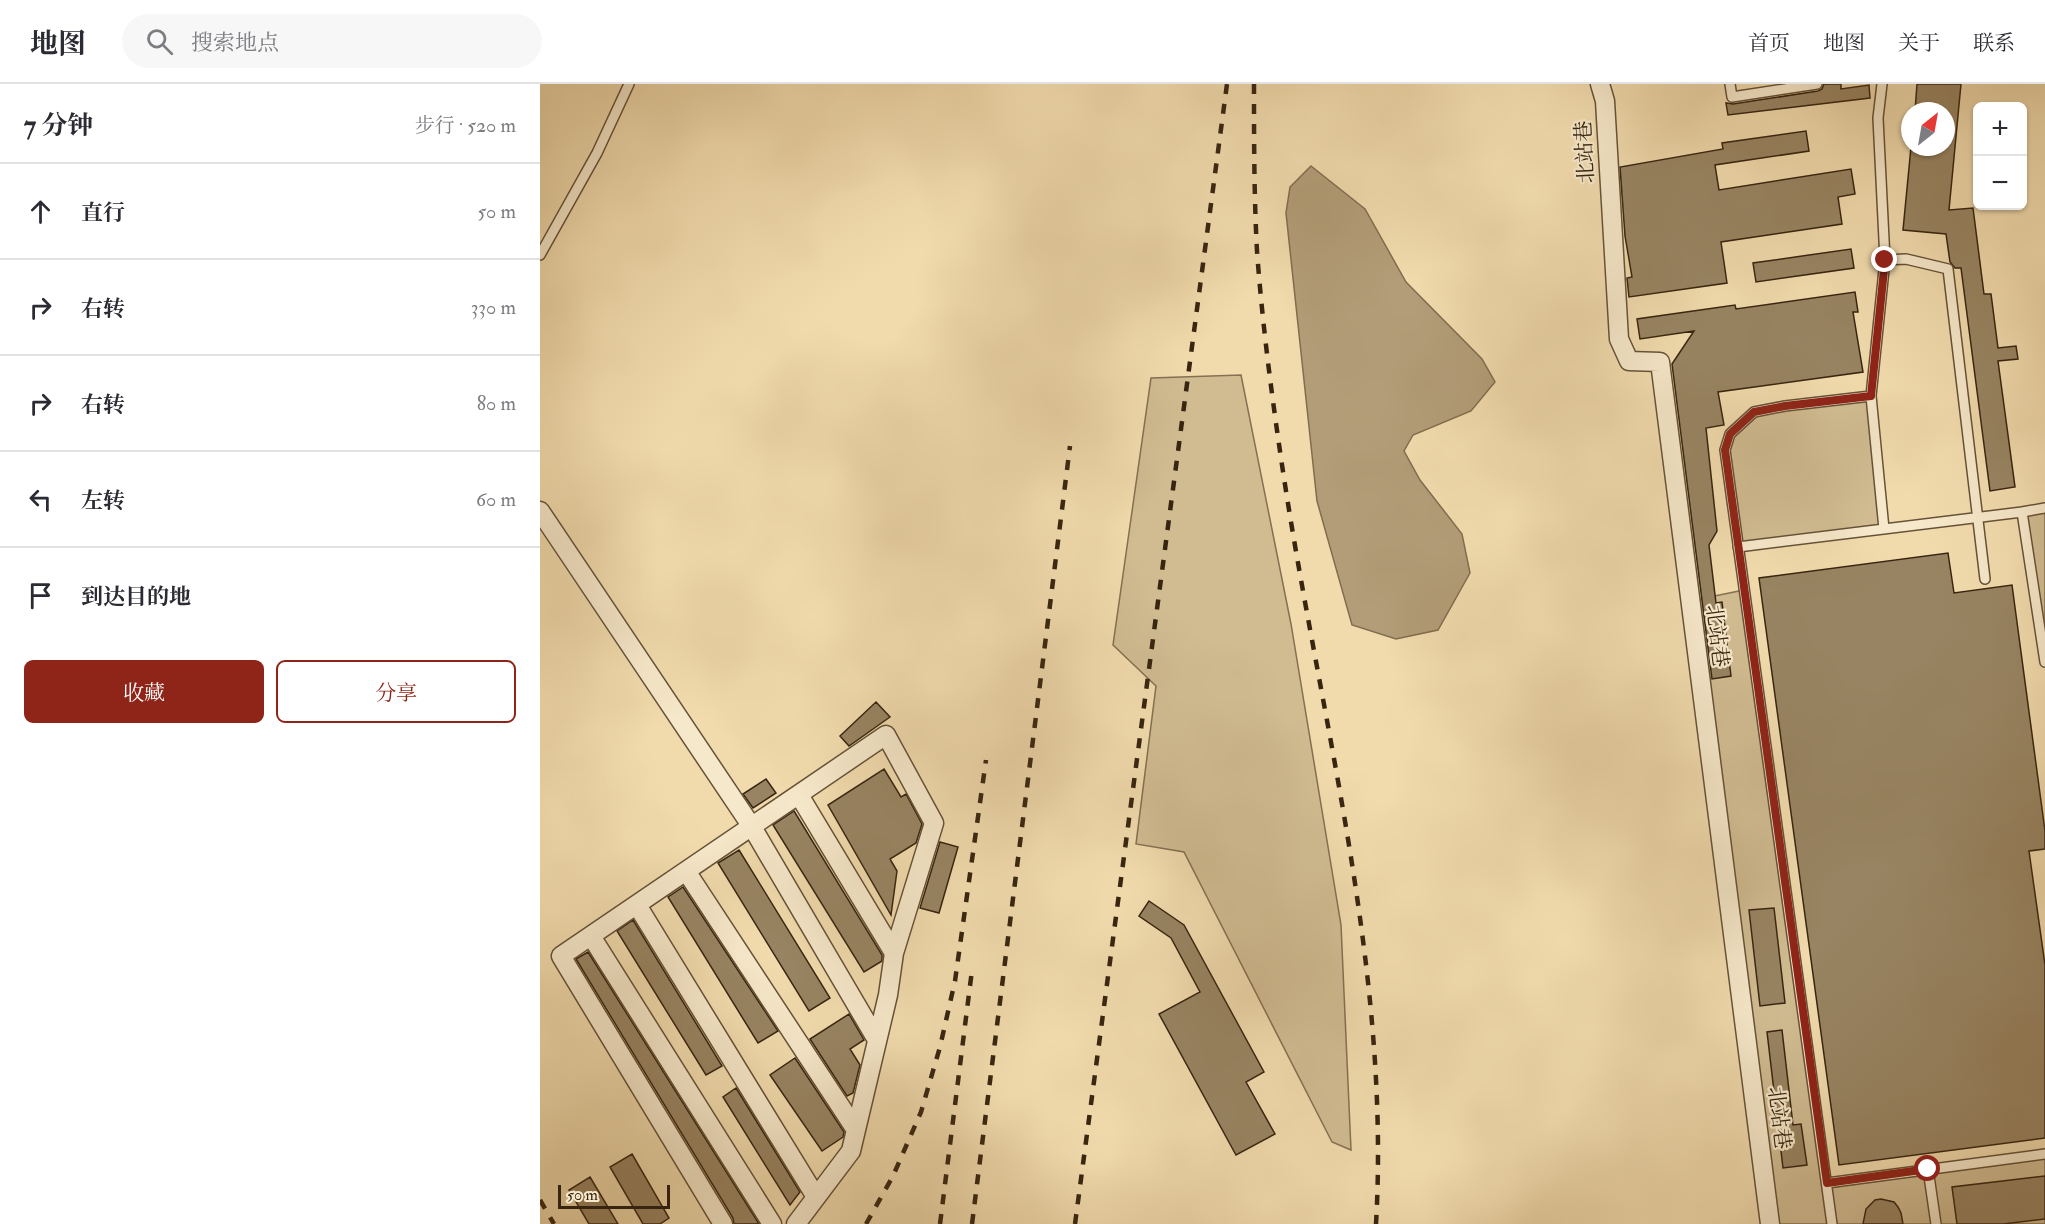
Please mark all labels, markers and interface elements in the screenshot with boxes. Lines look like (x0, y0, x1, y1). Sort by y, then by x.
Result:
search box (122, 14, 542, 68)
icon: search (143, 25, 176, 58)
text: 地图 (30, 27, 86, 62)
text: 搜索地点 (191, 29, 279, 57)
text: 首页 (1748, 30, 1790, 57)
text: 地图 (1823, 30, 1865, 57)
text: 关于 (1898, 30, 1940, 57)
text: 联系 (1973, 30, 2015, 57)
north arrow (1901, 102, 1955, 156)
map controls (1973, 102, 2027, 210)
button: + (1973, 102, 2027, 156)
text: 7 分钟 (24, 110, 93, 142)
text: 步行 · 520 m (415, 113, 516, 138)
street label: 北站巷 (1570, 120, 1600, 184)
button: − (1973, 156, 2027, 210)
icon: ahead (24, 195, 57, 228)
text: 直行 (81, 199, 125, 227)
text: 50 m (477, 199, 516, 224)
route end (1871, 246, 1897, 272)
icon: right (24, 291, 57, 324)
text: 右转 (81, 295, 125, 323)
text: 330 m (471, 295, 516, 320)
icon: right (24, 387, 57, 420)
text: 右转 (81, 391, 125, 419)
text: 80 m (477, 391, 516, 416)
icon: left (24, 483, 57, 516)
text: 左转 (81, 487, 125, 515)
text: 60 m (476, 487, 516, 512)
icon: arrive (24, 579, 57, 612)
text: 到达目的地 (81, 583, 191, 611)
street label: 北站巷 (1700, 603, 1734, 669)
button: 收藏 (24, 660, 264, 723)
button: 分享 (276, 660, 516, 723)
street label: 北站巷 (1762, 1085, 1796, 1151)
route start (1914, 1155, 1940, 1181)
scale bar (558, 1182, 670, 1210)
text: 50 m (567, 1185, 598, 1205)

